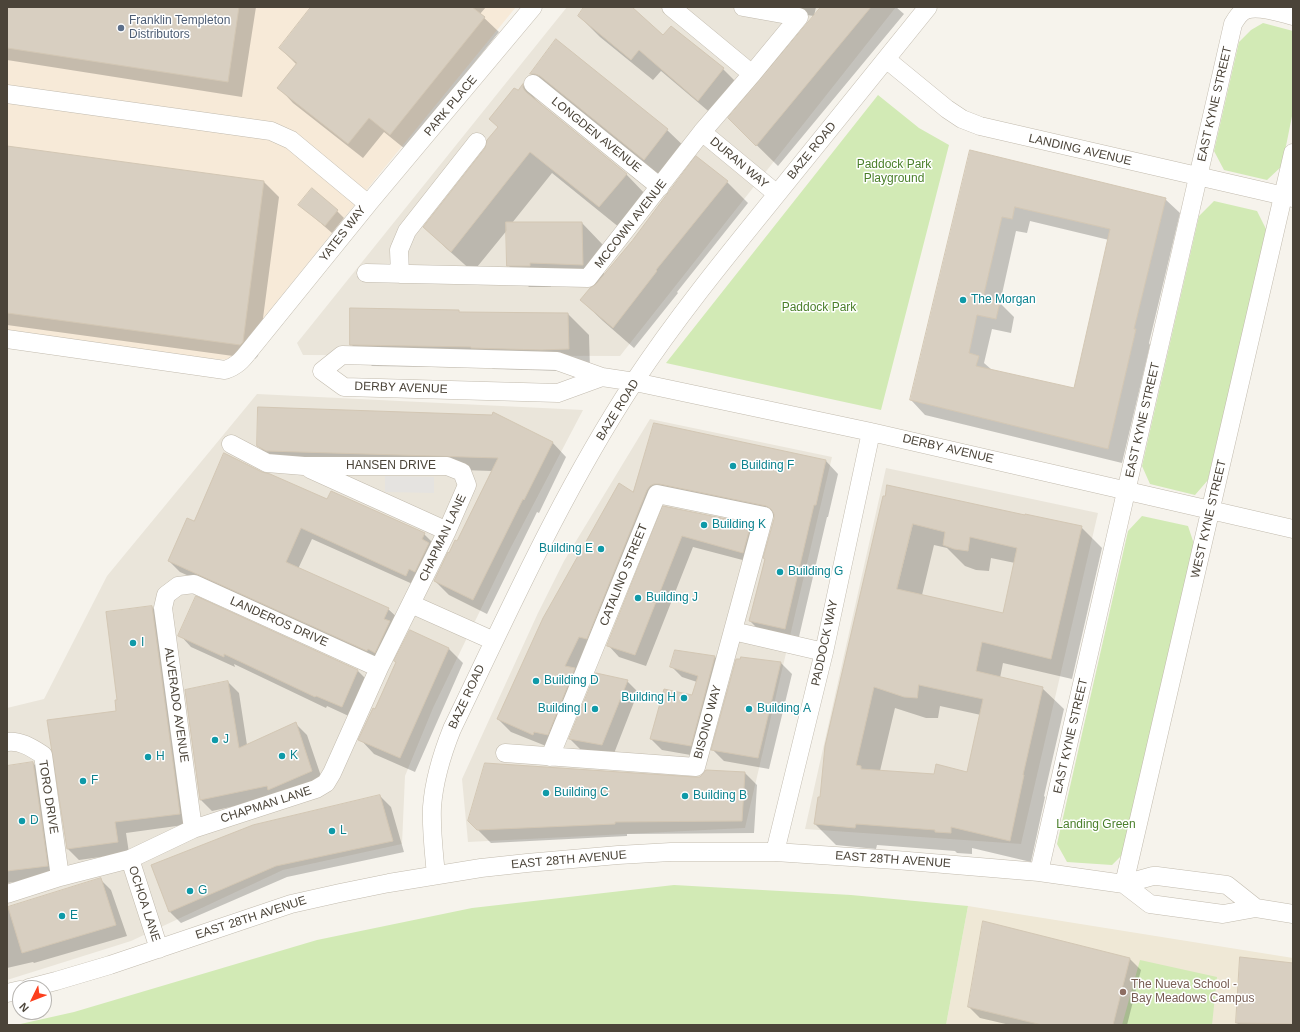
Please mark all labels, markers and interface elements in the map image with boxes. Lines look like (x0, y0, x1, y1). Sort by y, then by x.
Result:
place label: Franklin Templeton Distributors (129, 14, 230, 42)
marker: Franklin Templeton Distributors (116, 23, 126, 33)
street label: EAST KYNE STREET (1195, 45, 1235, 163)
street label: PARK PLACE (422, 73, 480, 139)
street label: LONGDEN AVENUE (548, 94, 644, 176)
street label: BAZE ROAD (785, 120, 839, 182)
street label: LANDING AVENUE (1027, 131, 1133, 169)
street label: DURAN WAY (707, 134, 771, 192)
park label: Paddock Park Playground (857, 158, 931, 186)
street label: MCCOWN AVENUE (592, 177, 670, 271)
street label: YATES WAY (317, 203, 369, 265)
place label: The Morgan (971, 293, 1036, 307)
marker: The Morgan (958, 295, 968, 305)
park label: Paddock Park (782, 301, 856, 315)
street label: EAST KYNE STREET (1123, 361, 1163, 479)
street label: BAZE ROAD (594, 377, 642, 443)
street label: DERBY AVENUE (354, 379, 448, 397)
street label: DERBY AVENUE (901, 432, 995, 466)
street label: WEST KYNE STREET (1188, 458, 1230, 580)
street label: HANSEN DRIVE (346, 459, 436, 473)
place label: Building F (741, 459, 794, 473)
marker: Building F (728, 461, 738, 471)
street label: CHAPMAN LANE (416, 492, 470, 584)
place label: Building K (712, 518, 766, 532)
marker: Building K (699, 520, 709, 530)
street label: CATALINO STREET (597, 522, 651, 628)
place label: Building E (539, 542, 593, 556)
marker: Building E (596, 544, 606, 554)
place label: Building G (788, 565, 843, 579)
marker: Building G (775, 567, 785, 577)
place label: Building J (646, 591, 698, 605)
marker: Building J (633, 593, 643, 603)
street label: LANDEROS DRIVE (228, 594, 330, 650)
street label: PADDOCK WAY (809, 599, 841, 687)
place label: I (141, 636, 144, 650)
marker: I (128, 638, 138, 648)
street label: ALVERADO AVENUE (161, 646, 191, 764)
street label: BAZE ROAD (446, 663, 488, 731)
place label: Building D (544, 674, 599, 688)
marker: Building D (531, 676, 541, 686)
street label: EAST KYNE STREET (1051, 677, 1091, 795)
street label: BISONO WAY (691, 683, 725, 761)
place label: Building H (621, 691, 676, 705)
marker: Building H (679, 693, 689, 703)
place label: Building I (538, 702, 587, 716)
place label: Building A (757, 702, 811, 716)
marker: Building I (590, 704, 600, 714)
marker: Building A (744, 704, 754, 714)
place label: J (223, 733, 229, 747)
marker: J (210, 735, 220, 745)
place label: K (290, 749, 298, 763)
place label: H (156, 750, 165, 764)
marker: K (277, 751, 287, 761)
marker: H (143, 752, 153, 762)
street label: TORO DRIVE (35, 759, 61, 835)
place label: F (91, 774, 98, 788)
marker: F (78, 776, 88, 786)
street label: CHAPMAN LANE (219, 784, 313, 826)
place label: Building C (554, 786, 609, 800)
marker: Building C (541, 788, 551, 798)
place label: Building B (693, 789, 747, 803)
marker: Building B (680, 791, 690, 801)
place label: D (30, 814, 39, 828)
marker: D (17, 816, 27, 826)
park label: Landing Green (1056, 818, 1136, 832)
place label: L (340, 824, 347, 838)
marker: L (327, 826, 337, 836)
street label: EAST 28TH AVENUE (511, 848, 627, 872)
street label: EAST 28TH AVENUE (835, 849, 951, 871)
street label: OCHOA LANE (125, 864, 163, 944)
place label: G (198, 884, 207, 898)
marker: G (185, 886, 195, 896)
street label: EAST 28TH AVENUE (194, 893, 308, 943)
place label: E (70, 909, 78, 923)
marker: E (57, 911, 67, 921)
place label: The Nueva School - Bay Meadows Campus (1131, 978, 1254, 1006)
north arrow (12, 980, 52, 1020)
marker: The Nueva School - Bay Meadows Campus (1118, 987, 1128, 997)
text: N (17, 1001, 31, 1015)

